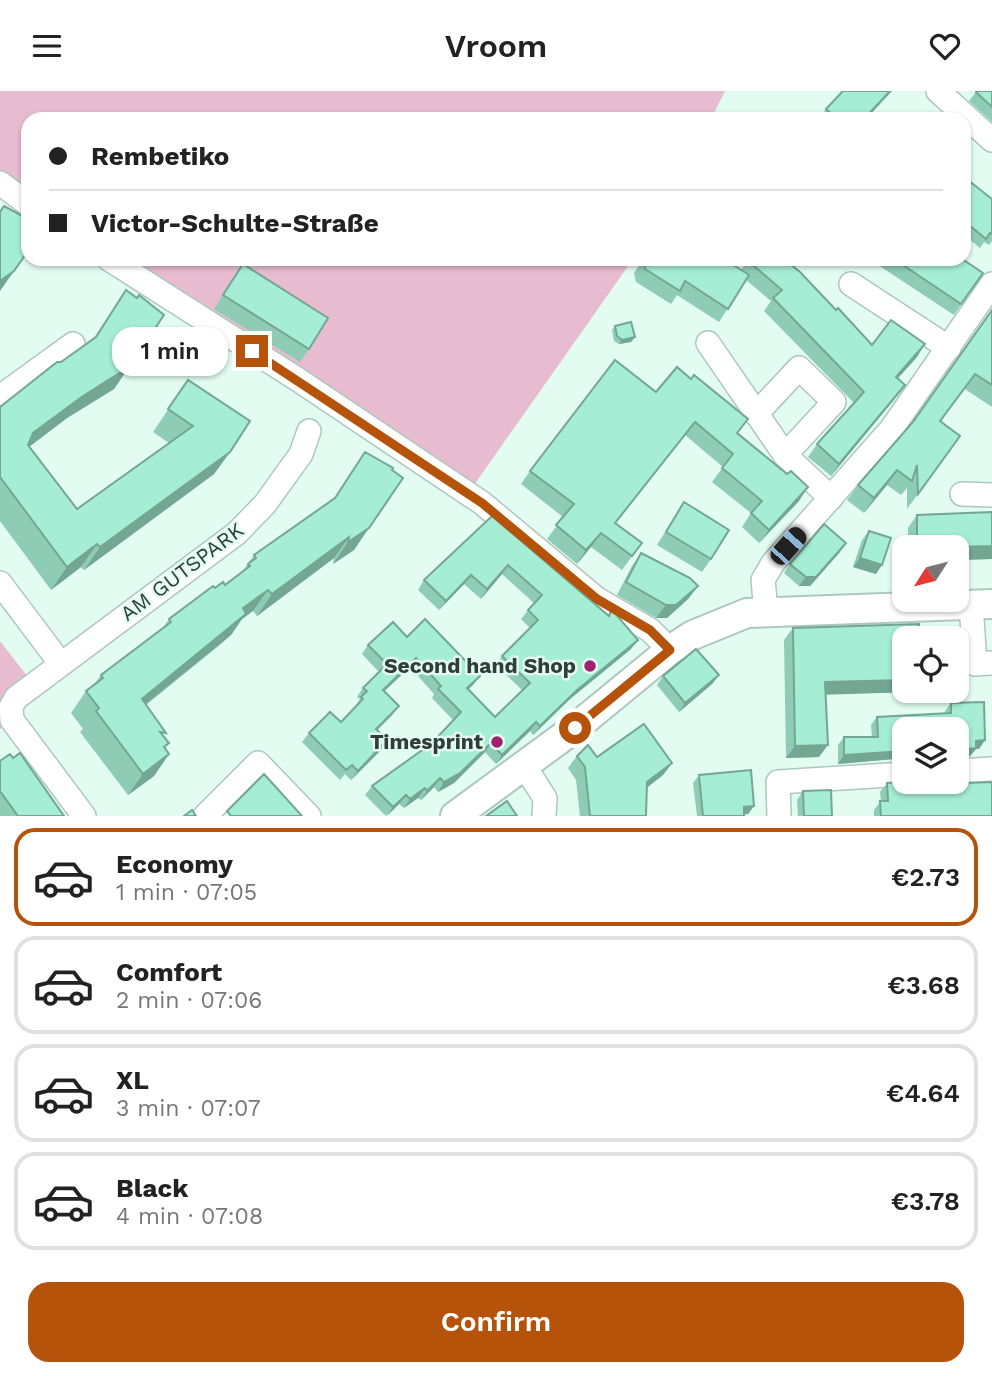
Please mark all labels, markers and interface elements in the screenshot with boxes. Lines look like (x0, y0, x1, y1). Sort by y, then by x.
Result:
icon: menu (28, 27, 66, 65)
text: Vroom (445, 27, 547, 65)
icon: heart (926, 27, 964, 65)
text: Rembetiko (91, 141, 229, 171)
text: Victor-Schulte-Straße (91, 208, 379, 238)
callout: 1 min (112, 327, 228, 375)
route end (236, 335, 268, 367)
text: 1 min (140, 338, 200, 365)
street label: AM GUTSPARK (115, 517, 248, 626)
car (767, 523, 810, 569)
north arrow (892, 535, 970, 613)
map controls (892, 535, 969, 794)
button: locate (892, 626, 969, 703)
place label: Second hand Shop (384, 653, 576, 678)
marker: Second hand Shop (582, 658, 598, 674)
route start (559, 712, 591, 744)
button: layers (892, 717, 969, 794)
place label: Timesprint (370, 729, 483, 754)
marker: Timesprint (489, 734, 505, 750)
icon: car (32, 846, 95, 909)
text: Economy (116, 849, 233, 879)
text: €2.73 (891, 862, 960, 892)
text: 1 min · 07:05 (116, 879, 257, 906)
icon: car (32, 954, 95, 1017)
text: Comfort (116, 957, 222, 987)
text: €3.68 (887, 970, 960, 1000)
text: 2 min · 07:06 (116, 987, 262, 1014)
icon: car (32, 1062, 95, 1125)
text: XL (116, 1065, 149, 1095)
text: €4.64 (886, 1078, 960, 1108)
text: 3 min · 07:07 (116, 1095, 261, 1122)
icon: car (32, 1170, 95, 1233)
text: Black (116, 1173, 188, 1203)
text: €3.78 (891, 1186, 960, 1216)
text: 4 min · 07:08 (116, 1203, 263, 1230)
button: Confirm (28, 1282, 964, 1362)

